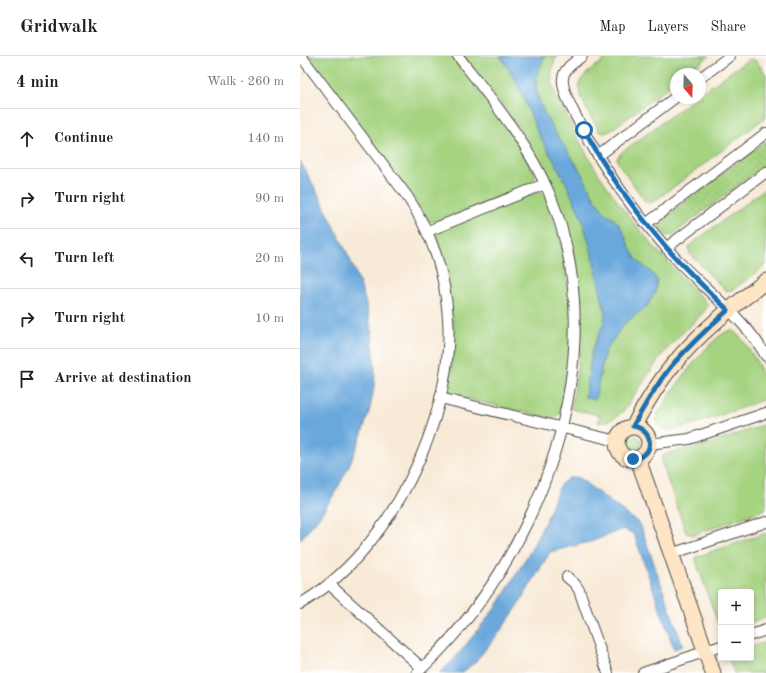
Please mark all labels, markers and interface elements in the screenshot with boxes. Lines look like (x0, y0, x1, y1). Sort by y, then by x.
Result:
text: Gridwalk (20, 18, 98, 37)
text: Map (600, 20, 626, 34)
text: Layers (648, 20, 689, 34)
text: Share (711, 20, 746, 34)
north arrow (670, 68, 706, 104)
text: 4 min (16, 74, 59, 91)
text: Walk · 260 m (207, 75, 284, 88)
route start (575, 121, 593, 139)
icon: ahead (16, 128, 38, 150)
text: Continue (54, 131, 113, 146)
text: 140 m (247, 132, 284, 145)
icon: right (16, 188, 38, 210)
text: Turn right (54, 191, 125, 206)
text: 90 m (255, 192, 284, 205)
icon: left (16, 248, 38, 270)
text: Turn left (54, 251, 114, 266)
text: 20 m (255, 252, 284, 265)
icon: right (16, 308, 38, 330)
text: Turn right (54, 311, 125, 326)
text: 10 m (255, 312, 284, 325)
icon: arrive (16, 368, 38, 390)
text: Arrive at destination (54, 371, 192, 386)
route end (624, 450, 642, 468)
map controls (718, 589, 754, 661)
button: + (718, 589, 754, 625)
button: − (718, 625, 754, 661)

